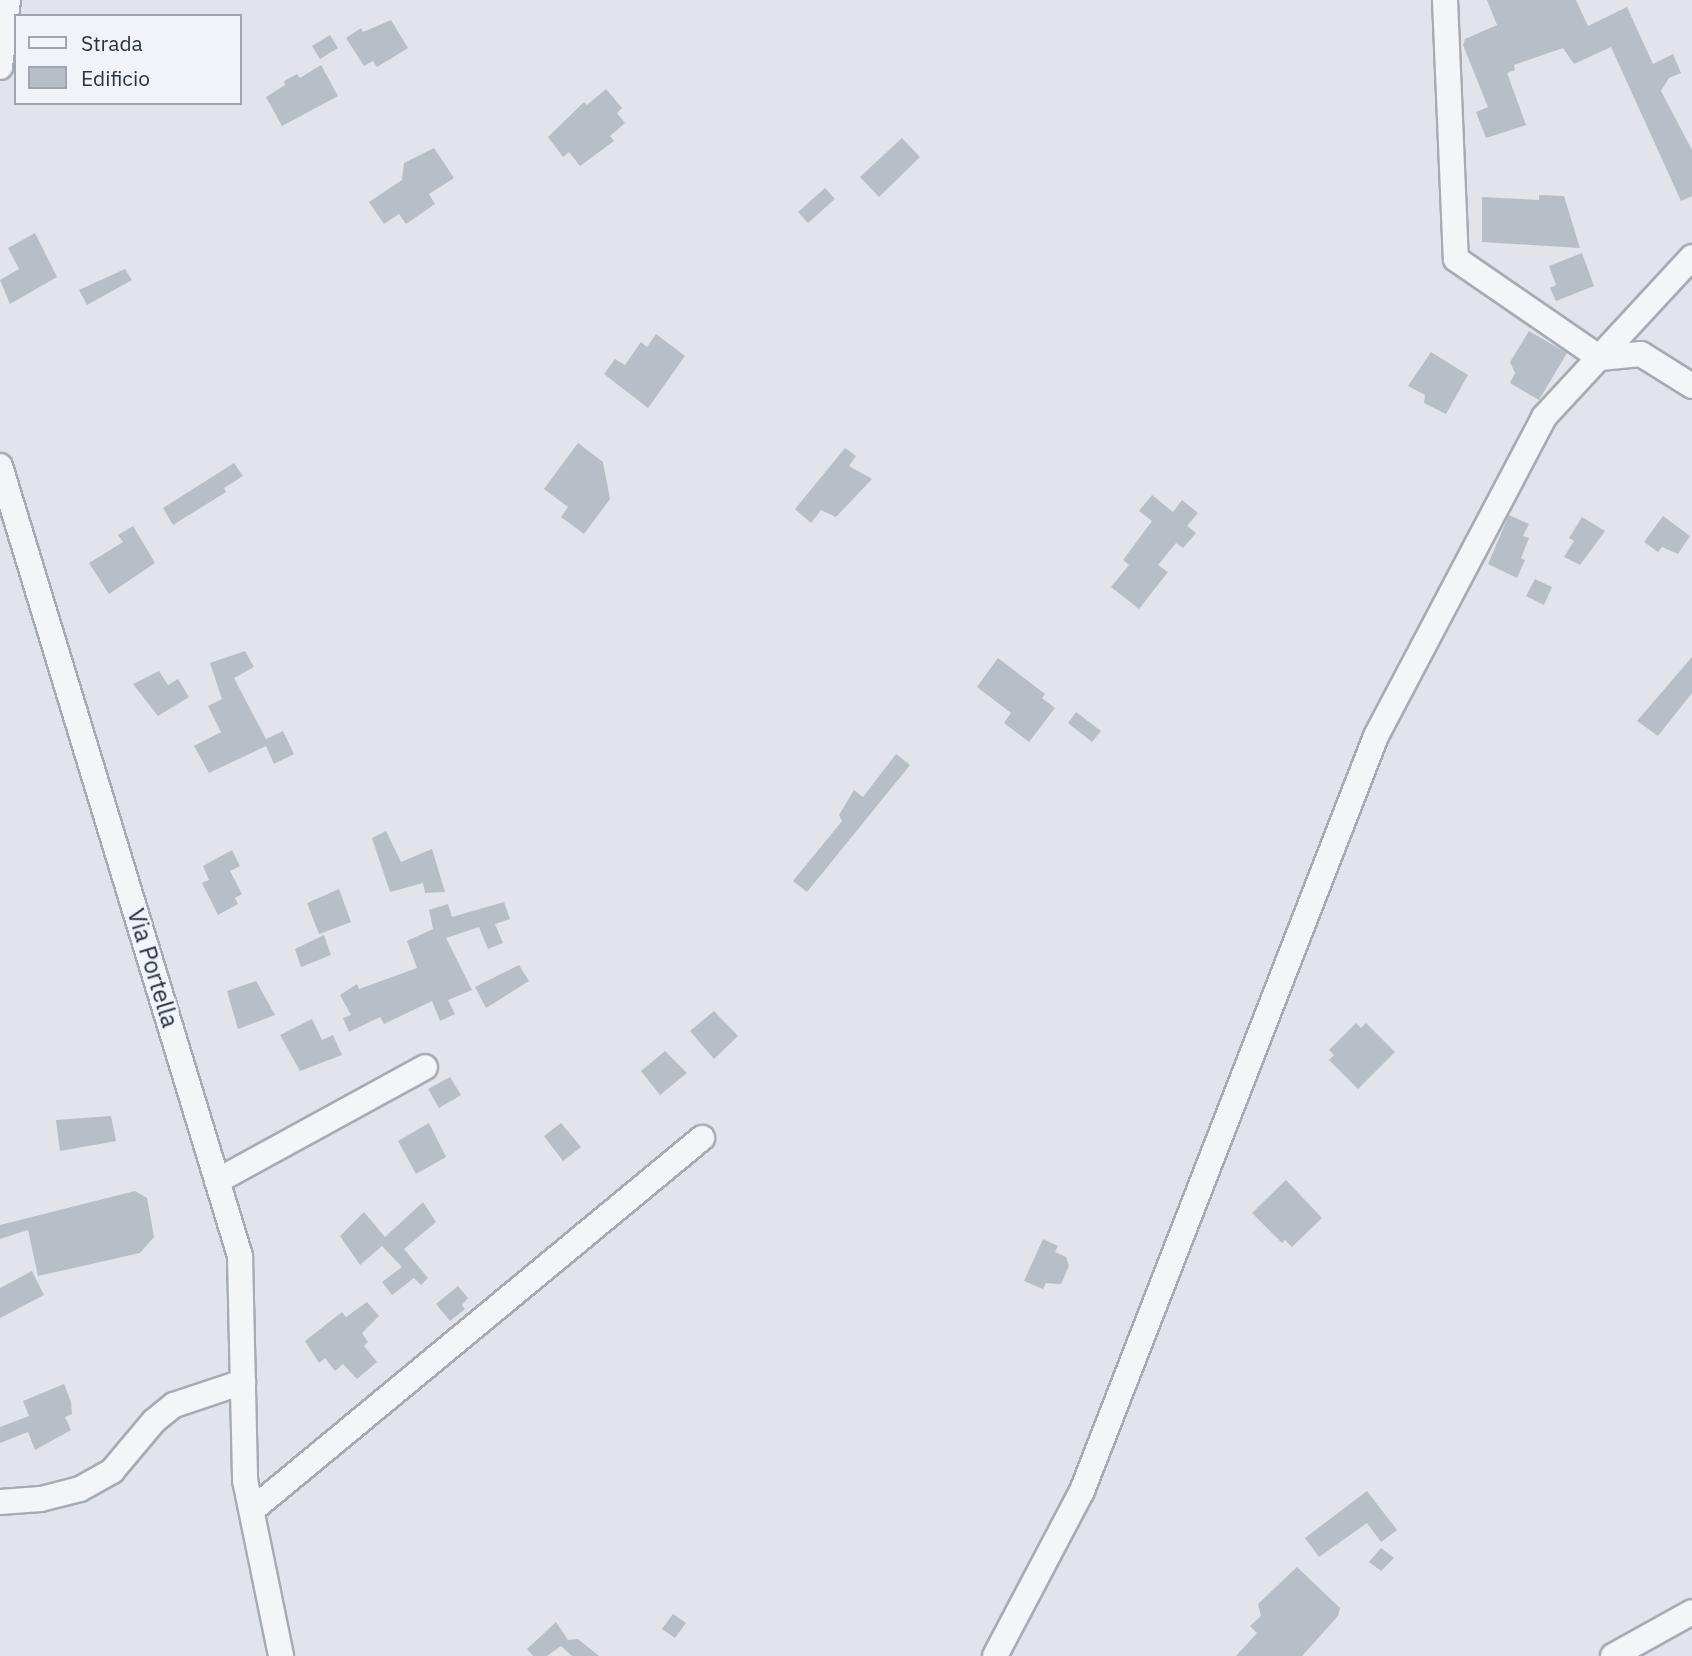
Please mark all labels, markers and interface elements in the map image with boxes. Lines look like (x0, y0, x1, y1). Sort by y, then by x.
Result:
legend (14, 14, 242, 105)
text: Strada (81, 29, 143, 57)
text: Edificio (81, 64, 150, 92)
street label: Via Portella (121, 905, 185, 1031)

